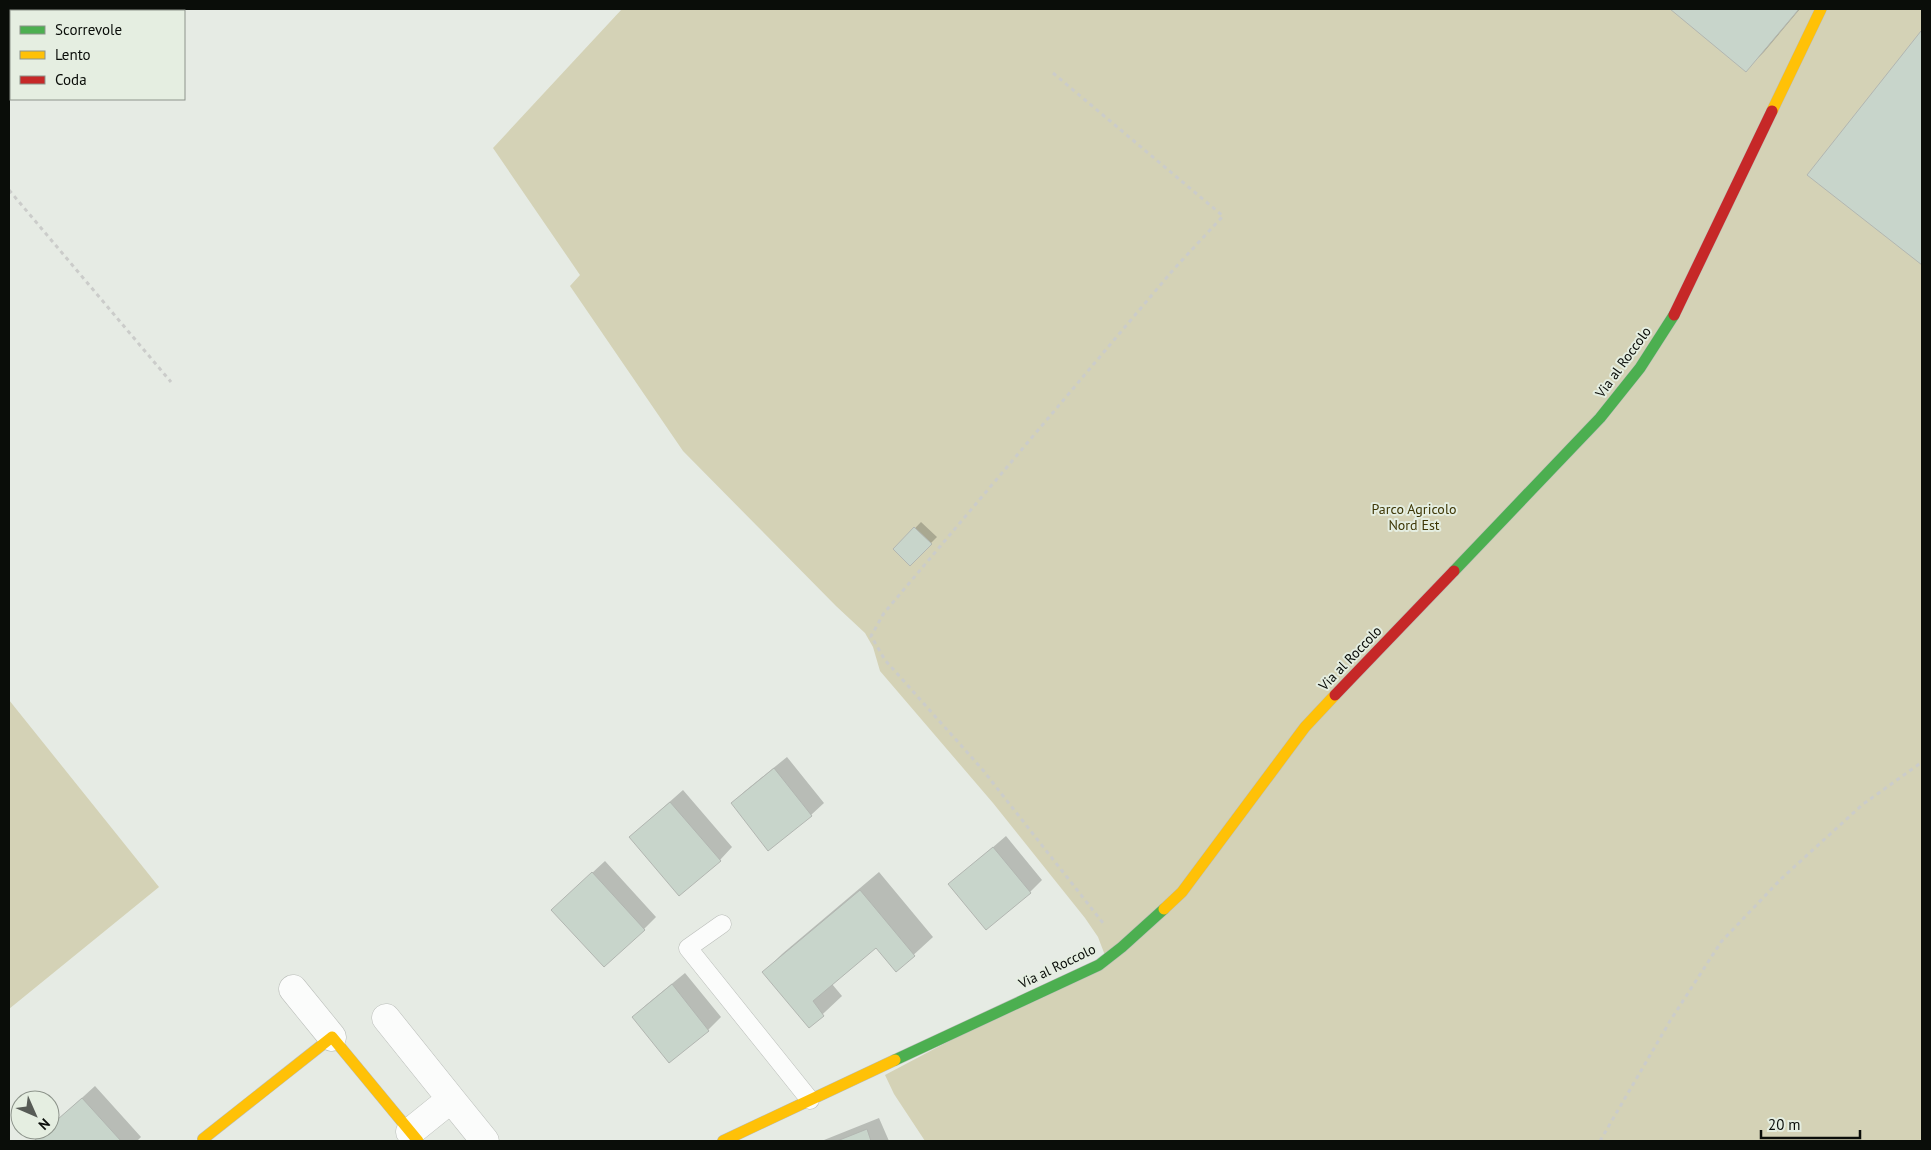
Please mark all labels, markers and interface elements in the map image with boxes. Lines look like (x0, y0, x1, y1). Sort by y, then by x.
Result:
legend (10, 10, 185, 100)
text: Scorrevole (55, 20, 122, 39)
text: Lento (55, 45, 91, 64)
text: Coda (55, 70, 87, 89)
street label: Via al Roccolo (1591, 323, 1655, 402)
park label: Parco Agricolo Nord Est (1372, 500, 1456, 534)
street label: Via al Roccolo (1314, 622, 1385, 695)
street label: Via al Roccolo (1015, 940, 1098, 993)
north arrow (10, 1090, 60, 1140)
scale bar (1761, 1108, 1860, 1140)
text: N (35, 1115, 54, 1134)
text: 20 m (1768, 1115, 1801, 1134)

